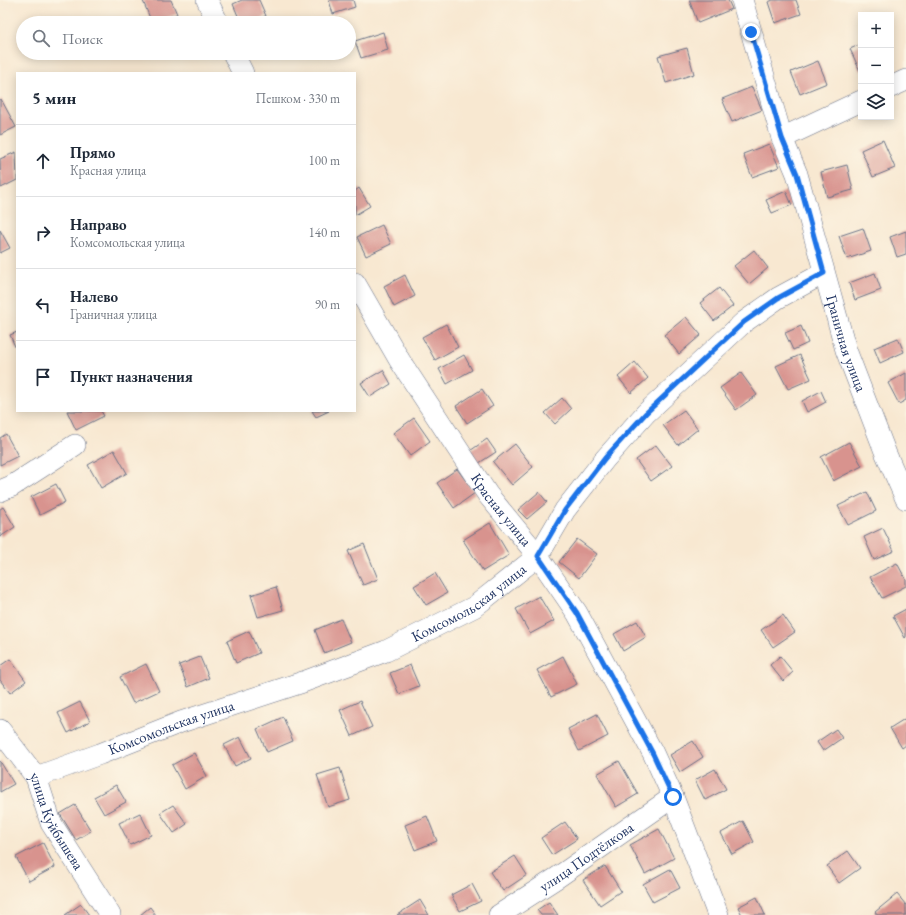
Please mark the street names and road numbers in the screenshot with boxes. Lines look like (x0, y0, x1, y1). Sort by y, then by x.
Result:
street label: Граничная улица (822, 293, 871, 394)
street label: Красная улица (467, 469, 536, 550)
street label: Комсомольская улица (408, 559, 530, 646)
street label: Комсомольская улица (105, 695, 236, 759)
street label: улица Куйбышева (26, 767, 88, 873)
street label: улица Подтёлкова (535, 817, 637, 896)

